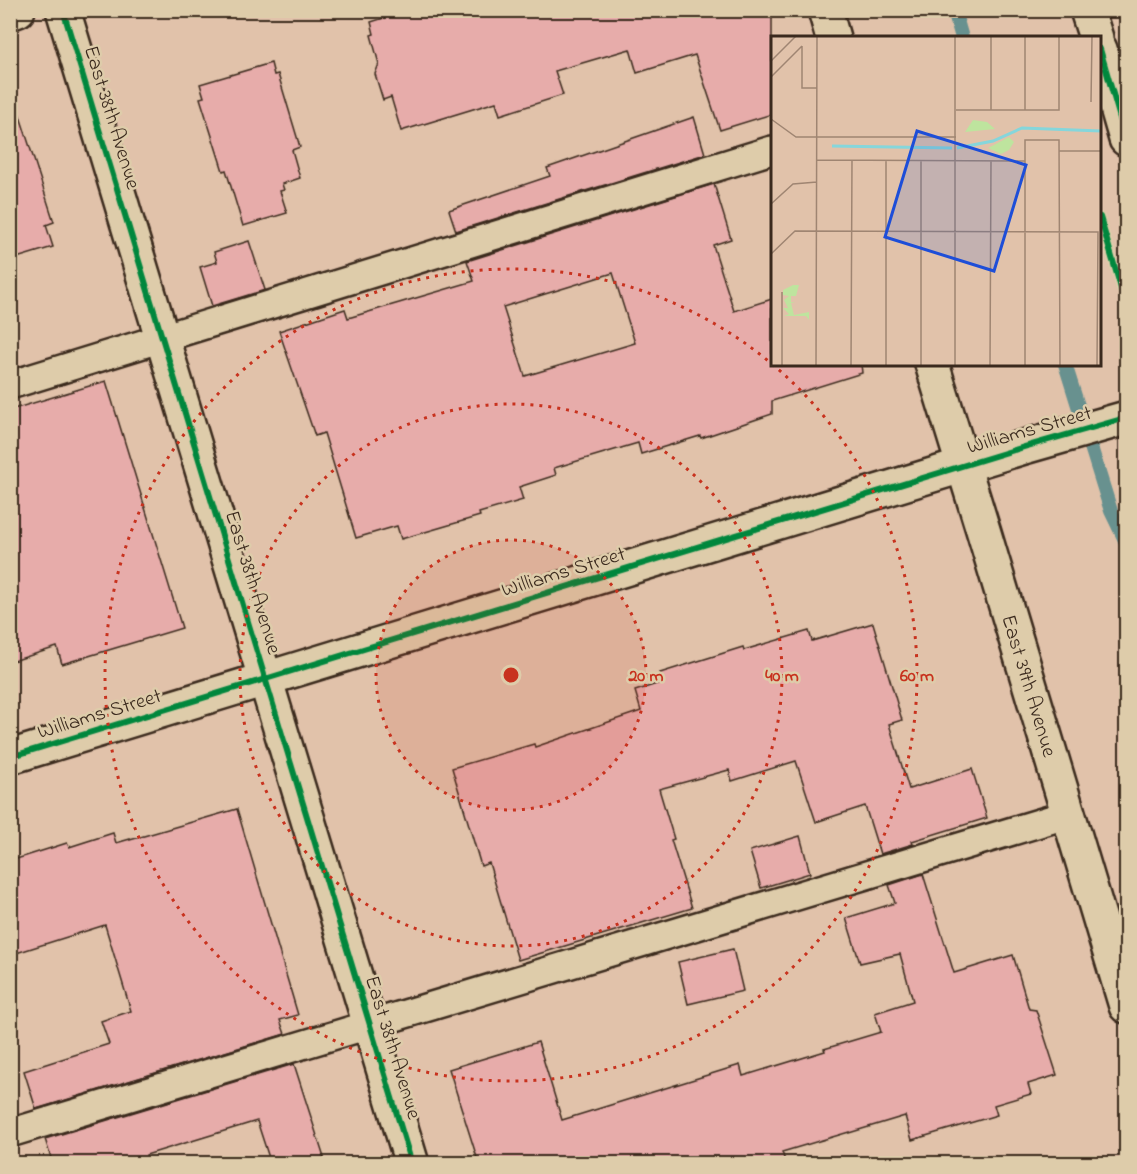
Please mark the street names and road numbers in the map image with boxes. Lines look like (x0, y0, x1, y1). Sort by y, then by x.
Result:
street label: East 38th Avenue (75, 42, 147, 194)
street label: Williams Street (964, 399, 1095, 463)
street label: East 38th Avenue (216, 507, 288, 659)
street label: Williams Street (498, 540, 629, 606)
street label: East 39th Avenue (992, 611, 1064, 761)
street label: Williams Street (34, 682, 165, 748)
street label: East 38th Avenue (356, 972, 428, 1124)

